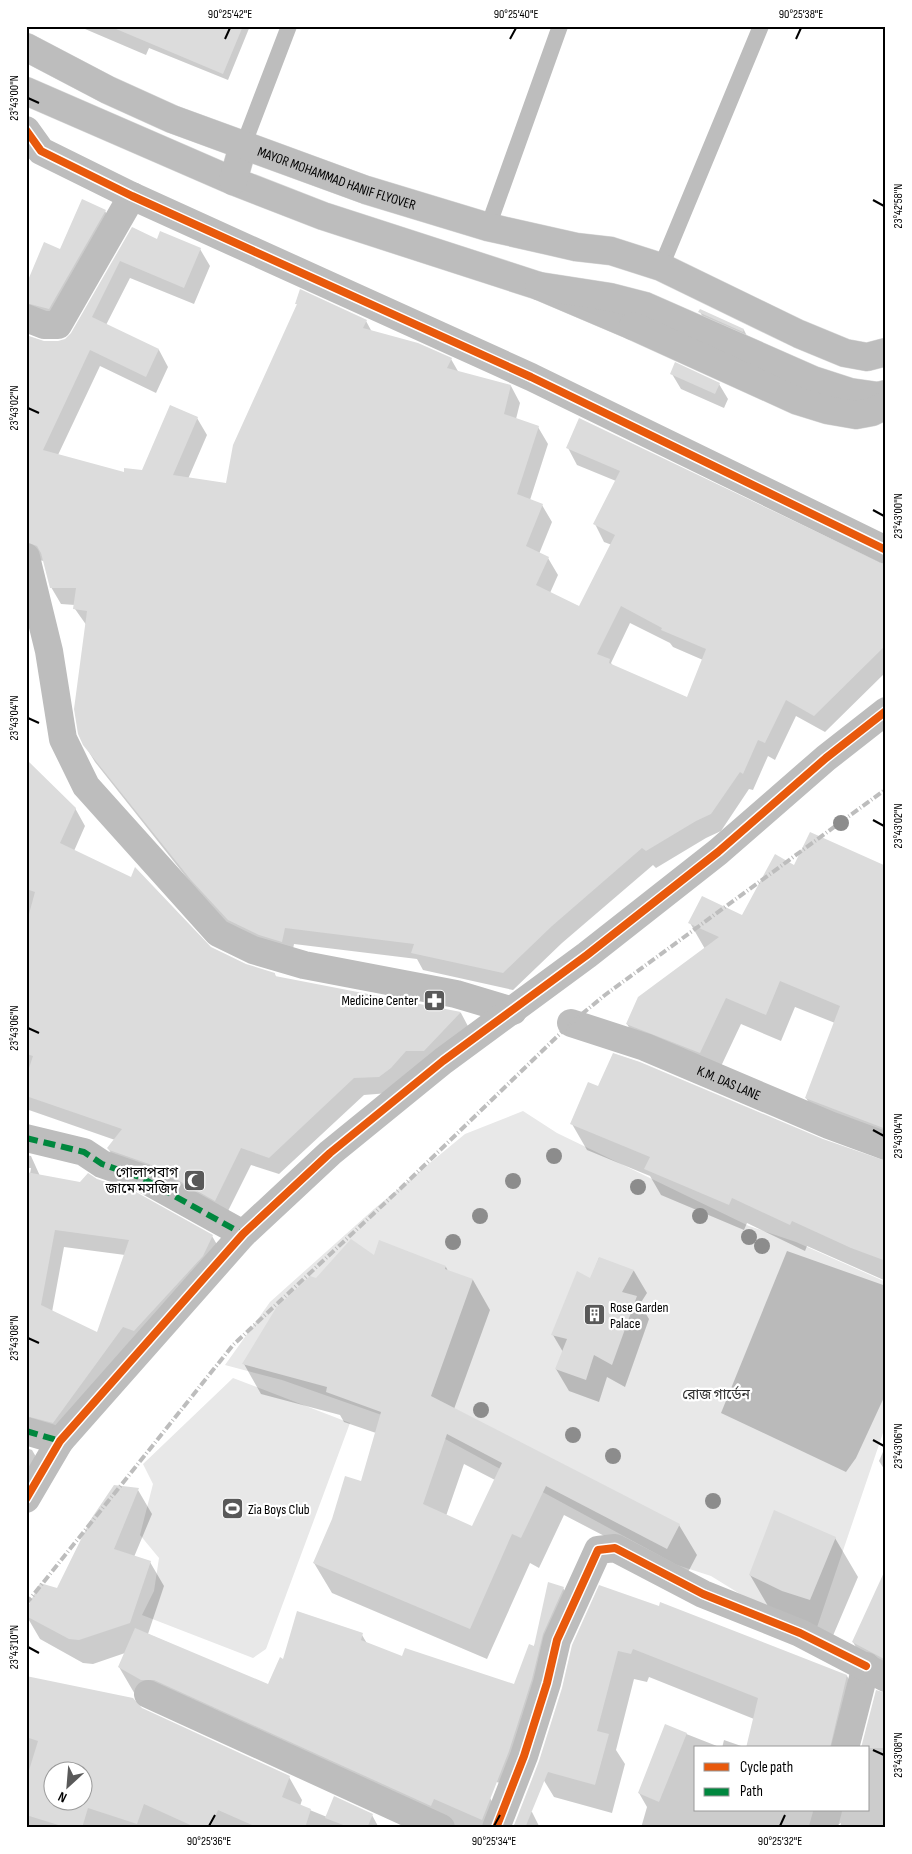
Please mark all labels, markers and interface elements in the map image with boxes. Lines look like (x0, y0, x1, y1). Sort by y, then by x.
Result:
text: 90°25'42"E (208, 7, 252, 22)
text: 90°25'40"E (494, 7, 538, 22)
text: 90°25'38"E (779, 7, 823, 22)
text: 23°43'00"N (7, 75, 22, 121)
street label: MAYOR MOHAMMAD HANIF FLYOVER (255, 143, 419, 214)
text: 23°42'58"N (891, 184, 906, 228)
text: 23°43'02"N (7, 385, 22, 431)
text: 23°43'00"N (891, 493, 906, 539)
text: 23°43'04"N (7, 695, 22, 741)
text: 23°43'02"N (891, 803, 906, 849)
pharmacy icon: Medicine Center (422, 988, 446, 1012)
place label: Medicine Center (341, 992, 418, 1009)
text: 23°43'06"N (7, 1005, 22, 1051)
street label: K.M. DAS LANE (694, 1062, 763, 1104)
text: 23°43'04"N (891, 1113, 906, 1159)
place label: গোলাপবাগ জামে মসজিদ (105, 1164, 179, 1197)
mosque icon: গোলাপবাগ জামে মসজিদ (182, 1168, 206, 1192)
place label: Rose Garden Palace (610, 1299, 669, 1332)
building icon: Rose Garden Palace (582, 1303, 606, 1327)
text: 23°43'08"N (7, 1315, 22, 1361)
park label: রোজ গার্ডেন (682, 1385, 750, 1403)
text: 23°43'06"N (891, 1423, 906, 1469)
sports icon: Zia Boys Club (220, 1497, 244, 1521)
place label: Zia Boys Club (248, 1501, 310, 1518)
text: 23°43'10"N (7, 1625, 22, 1669)
text: 23°43'08"N (891, 1732, 906, 1778)
legend (694, 1746, 870, 1812)
text: Cycle path (740, 1758, 793, 1777)
north arrow (42, 1762, 92, 1812)
text: Path (740, 1782, 763, 1801)
text: N (55, 1788, 70, 1807)
text: 90°25'36"E (187, 1834, 231, 1849)
text: 90°25'34"E (472, 1834, 516, 1849)
text: 90°25'32"E (758, 1834, 802, 1849)

